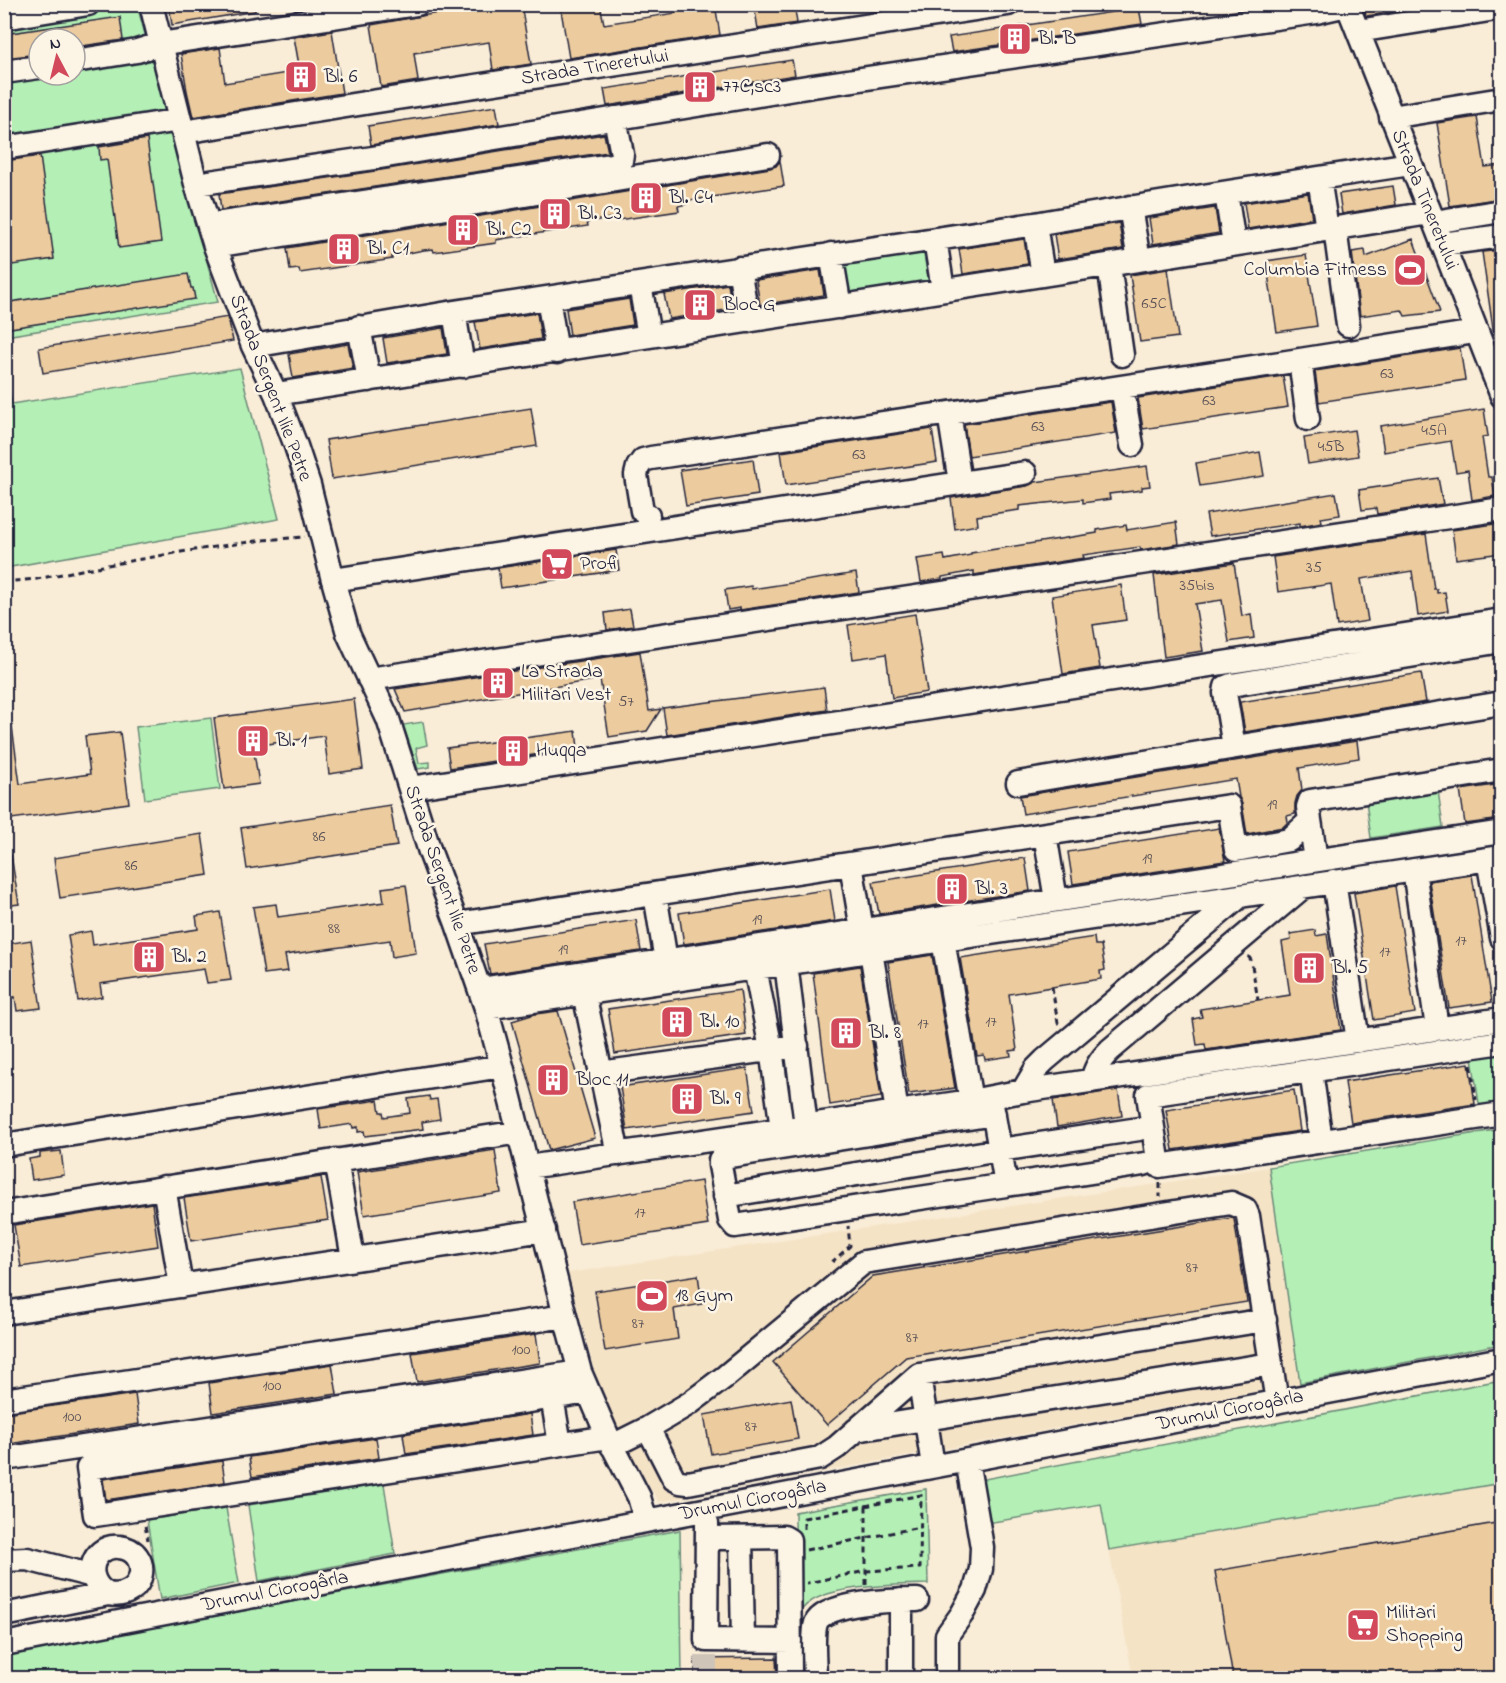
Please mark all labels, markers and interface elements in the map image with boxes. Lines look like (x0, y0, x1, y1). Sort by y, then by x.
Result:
building icon: Bl. B (997, 21, 1033, 57)
place label: Bl. B (1037, 25, 1076, 54)
north arrow (27, 27, 87, 87)
text: N (49, 32, 62, 57)
street label: Strada Tineretului (519, 42, 671, 94)
building icon: Bl. 6 (283, 59, 319, 95)
place label: Bl. 6 (323, 63, 358, 92)
building icon: 77C,sc3 (682, 69, 718, 105)
place label: 77C,sc3 (723, 73, 781, 102)
street label: Strada Tineretului (1383, 125, 1465, 275)
building icon: Bl. C4 (628, 180, 664, 216)
place label: Bl. C4 (668, 184, 713, 213)
building icon: Bl. C3 (537, 196, 573, 232)
place label: Bl. C3 (577, 200, 622, 229)
building icon: Bl. C2 (445, 212, 481, 248)
place label: Bl. C2 (485, 216, 532, 245)
building icon: Bl. C1 (326, 231, 362, 267)
place label: Bl. C1 (366, 235, 409, 264)
sports icon: Columbia Fitness (1392, 252, 1428, 288)
place label: Columbia Fitness (1244, 256, 1387, 285)
building icon: Bloc G (682, 287, 718, 323)
street label: Strada Sergent Ilie Petre (220, 290, 319, 486)
place label: Bloc G (722, 291, 775, 320)
house number: 65C (1142, 292, 1167, 316)
house number: 63 (1380, 362, 1394, 386)
house number: 63 (1202, 389, 1216, 413)
house number: 63 (1031, 415, 1045, 439)
house number: 45A (1421, 419, 1447, 443)
house number: 45B (1318, 435, 1344, 459)
house number: 63 (852, 443, 866, 467)
supermarket icon: Profi (539, 546, 575, 582)
place label: Profi (580, 550, 620, 579)
house number: 35 (1306, 556, 1322, 580)
house number: 35bis (1179, 574, 1215, 598)
place label: La Strada Militari Vest (521, 658, 612, 710)
building icon: La Strada Militari Vest (480, 665, 516, 701)
house number: 57 (618, 690, 634, 714)
building icon: Bl. 1 (235, 723, 271, 759)
place label: Bl. 1 (275, 727, 307, 756)
building icon: Huqqa (495, 733, 531, 769)
place label: Huqqa (536, 737, 586, 766)
street label: Strada Sergent Ilie Petre (395, 782, 488, 979)
house number: 19 (1267, 793, 1277, 817)
house number: 86 (312, 825, 326, 849)
house number: 19 (1142, 847, 1152, 871)
house number: 86 (124, 854, 138, 878)
building icon: Bl. 3 (934, 871, 970, 907)
place label: Bl. 3 (974, 875, 1008, 904)
house number: 19 (752, 908, 762, 932)
house number: 88 (328, 917, 340, 941)
house number: 17 (1455, 929, 1467, 953)
house number: 19 (558, 938, 568, 962)
building icon: Bl. 2 (131, 939, 167, 975)
house number: 17 (1379, 940, 1391, 964)
place label: Bl. 2 (171, 943, 207, 972)
building icon: Bl. 5 (1291, 950, 1327, 986)
place label: Bl. 5 (1331, 954, 1368, 983)
building icon: Bl. 10 (659, 1004, 695, 1040)
place label: Bl. 10 (699, 1008, 740, 1037)
house number: 17 (985, 1010, 997, 1034)
house number: 17 (917, 1012, 929, 1036)
building icon: Bl. 8 (828, 1015, 864, 1051)
place label: Bl. 8 (868, 1019, 901, 1048)
building icon: Bloc 11 (535, 1062, 571, 1098)
place label: Bloc 11 (575, 1066, 629, 1095)
building icon: Bl. 9 (669, 1081, 705, 1117)
place label: Bl. 9 (709, 1085, 741, 1114)
house number: 17 (634, 1201, 646, 1225)
house number: 87 (1186, 1256, 1199, 1280)
sports icon: 18 Gym (634, 1278, 670, 1314)
place label: 18 Gym (675, 1282, 733, 1311)
house number: 87 (632, 1312, 645, 1336)
house number: 87 (906, 1326, 919, 1350)
house number: 100 (512, 1338, 531, 1362)
house number: 100 (263, 1374, 282, 1398)
street label: Drumul Ciorogârla (1153, 1383, 1306, 1441)
house number: 100 (63, 1405, 82, 1429)
house number: 87 (745, 1415, 758, 1439)
street label: Drumul Ciorogârla (676, 1473, 829, 1531)
street label: Drumul Ciorogârla (198, 1564, 351, 1622)
place label: Militari Shopping (1386, 1599, 1463, 1652)
supermarket icon: Militari Shopping (1345, 1607, 1381, 1643)

